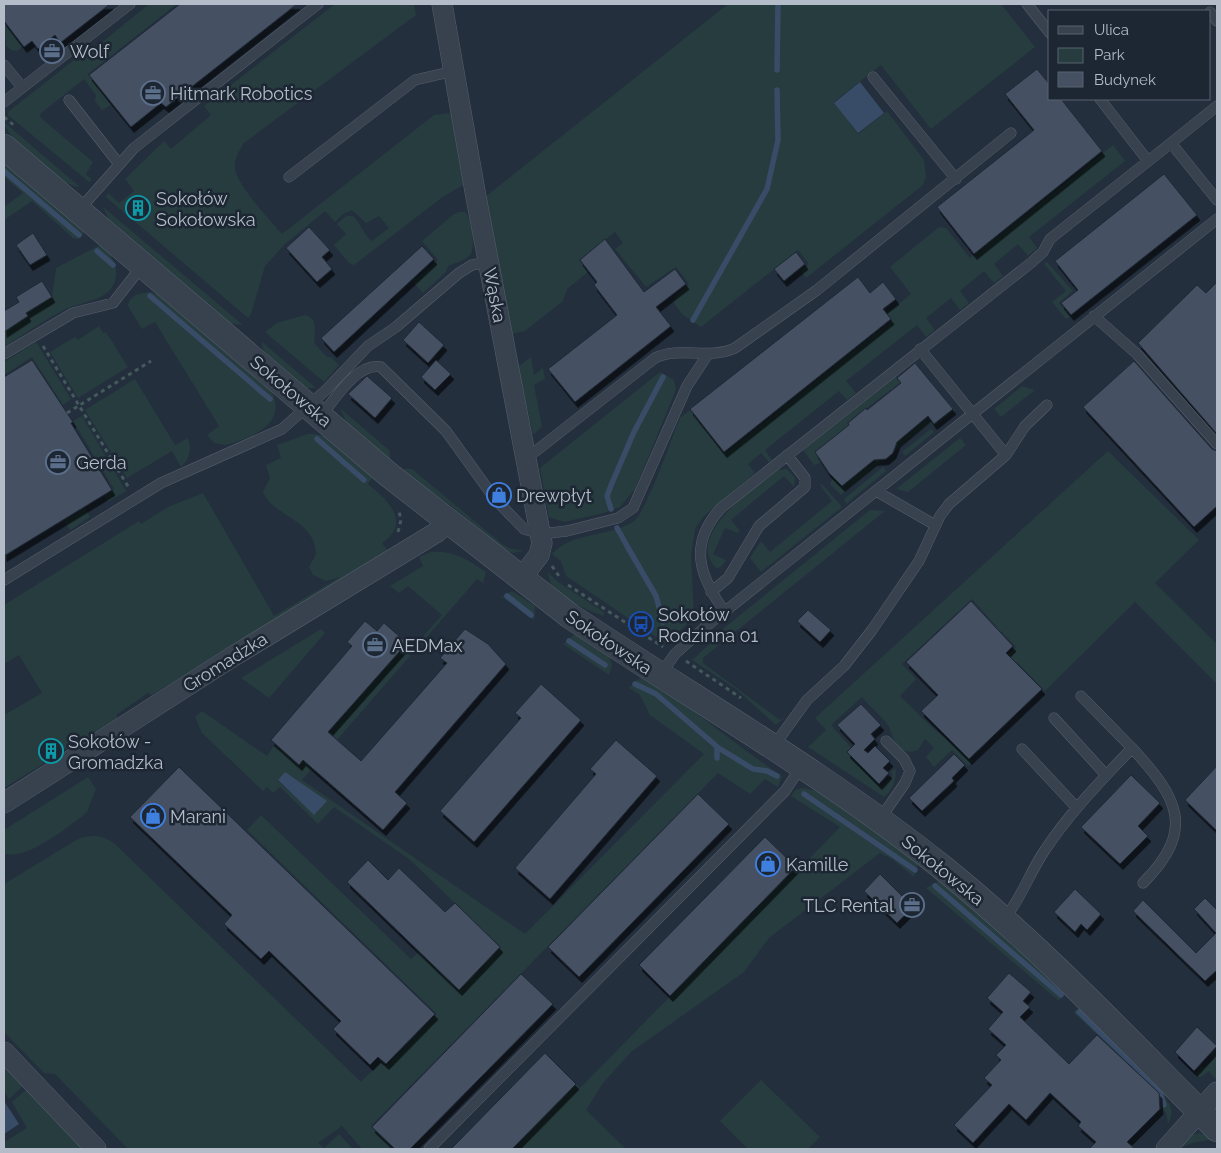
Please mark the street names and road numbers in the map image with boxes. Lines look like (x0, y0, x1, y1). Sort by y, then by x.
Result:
street label: Wąska (479, 266, 511, 324)
street label: Sokołowska (246, 351, 336, 431)
street label: Sokołowska (562, 605, 656, 679)
street label: Gromadzka (179, 628, 271, 696)
street label: Sokołowska (898, 831, 988, 909)

